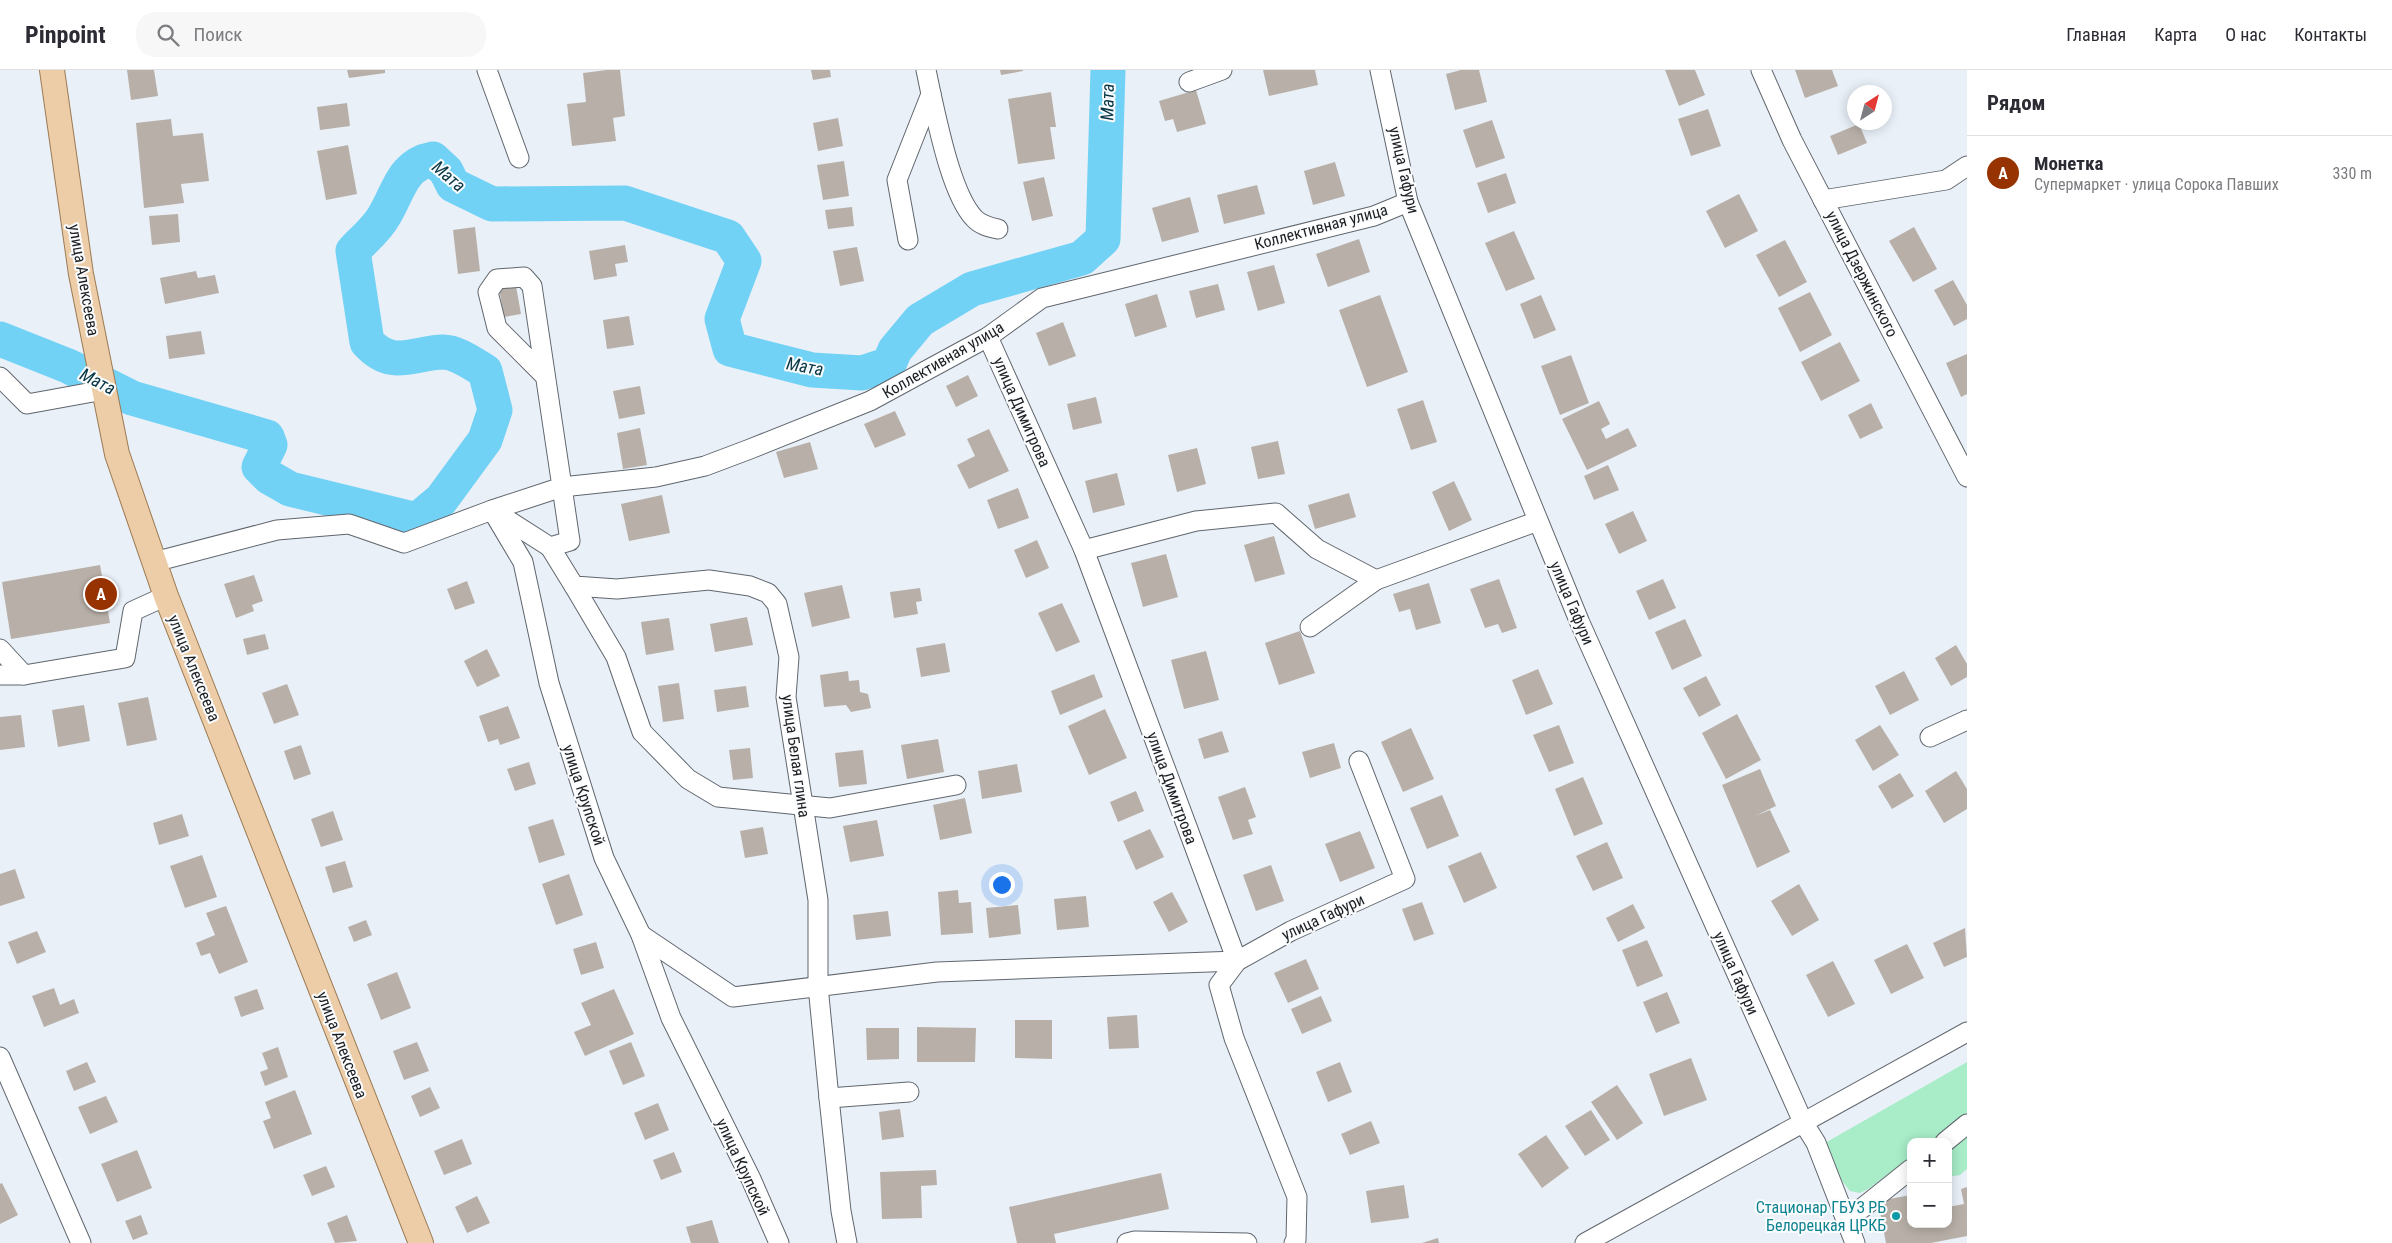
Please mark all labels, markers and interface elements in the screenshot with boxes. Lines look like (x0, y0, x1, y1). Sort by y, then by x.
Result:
search box (136, 12, 486, 57)
text: Pinpoint (25, 21, 106, 49)
icon: search (154, 21, 182, 49)
text: Поиск (194, 23, 242, 46)
text: Главная (2066, 24, 2126, 45)
text: Карта (2154, 24, 2197, 45)
text: О нас (2225, 24, 2266, 45)
text: Контакты (2294, 24, 2367, 45)
water label: Мата (1096, 83, 1118, 121)
north arrow (1847, 85, 1892, 130)
text: Рядом (1987, 91, 2046, 115)
street label: улица Гафури (1385, 125, 1423, 215)
text: Монетка (2034, 152, 2103, 175)
water label: Мата (428, 156, 470, 196)
text: A (1998, 164, 2008, 183)
text: 330 m (2333, 164, 2372, 183)
text: Супермаркет · улица Сорока Павших (2034, 175, 2279, 194)
street label: Коллективная улица (1252, 200, 1390, 254)
street label: улица Дзержинского (1822, 208, 1902, 340)
street label: улица Алексеева (65, 223, 103, 337)
street label: Коллективная улица (879, 317, 1007, 403)
water label: Мата (785, 352, 825, 380)
street label: улица Димитрова (989, 354, 1055, 470)
water label: Мата (77, 363, 119, 399)
street label: улица Гафури (1546, 558, 1598, 648)
pin: A (85, 575, 117, 613)
street label: улица Алексеева (164, 612, 224, 724)
street label: улица Белая глина (778, 693, 814, 819)
street label: улица Димитрова (1143, 729, 1201, 847)
street label: улица Крупской (559, 742, 609, 848)
your location (989, 872, 1015, 898)
street label: улица Гафури (1279, 890, 1367, 944)
street label: улица Гафури (1709, 929, 1763, 1017)
street label: улица Алексеева (313, 989, 371, 1101)
street label: улица Крупской (712, 1115, 774, 1219)
map controls (1907, 1138, 1952, 1228)
button: + (1907, 1138, 1952, 1183)
button: − (1907, 1183, 1952, 1228)
place label: Стационар ГБУЗ РБ Белорецкая ЦРКБ (1756, 1198, 1886, 1235)
marker: Стационар ГБУЗ РБ Белорецкая ЦРКБ (1890, 1210, 1902, 1222)

